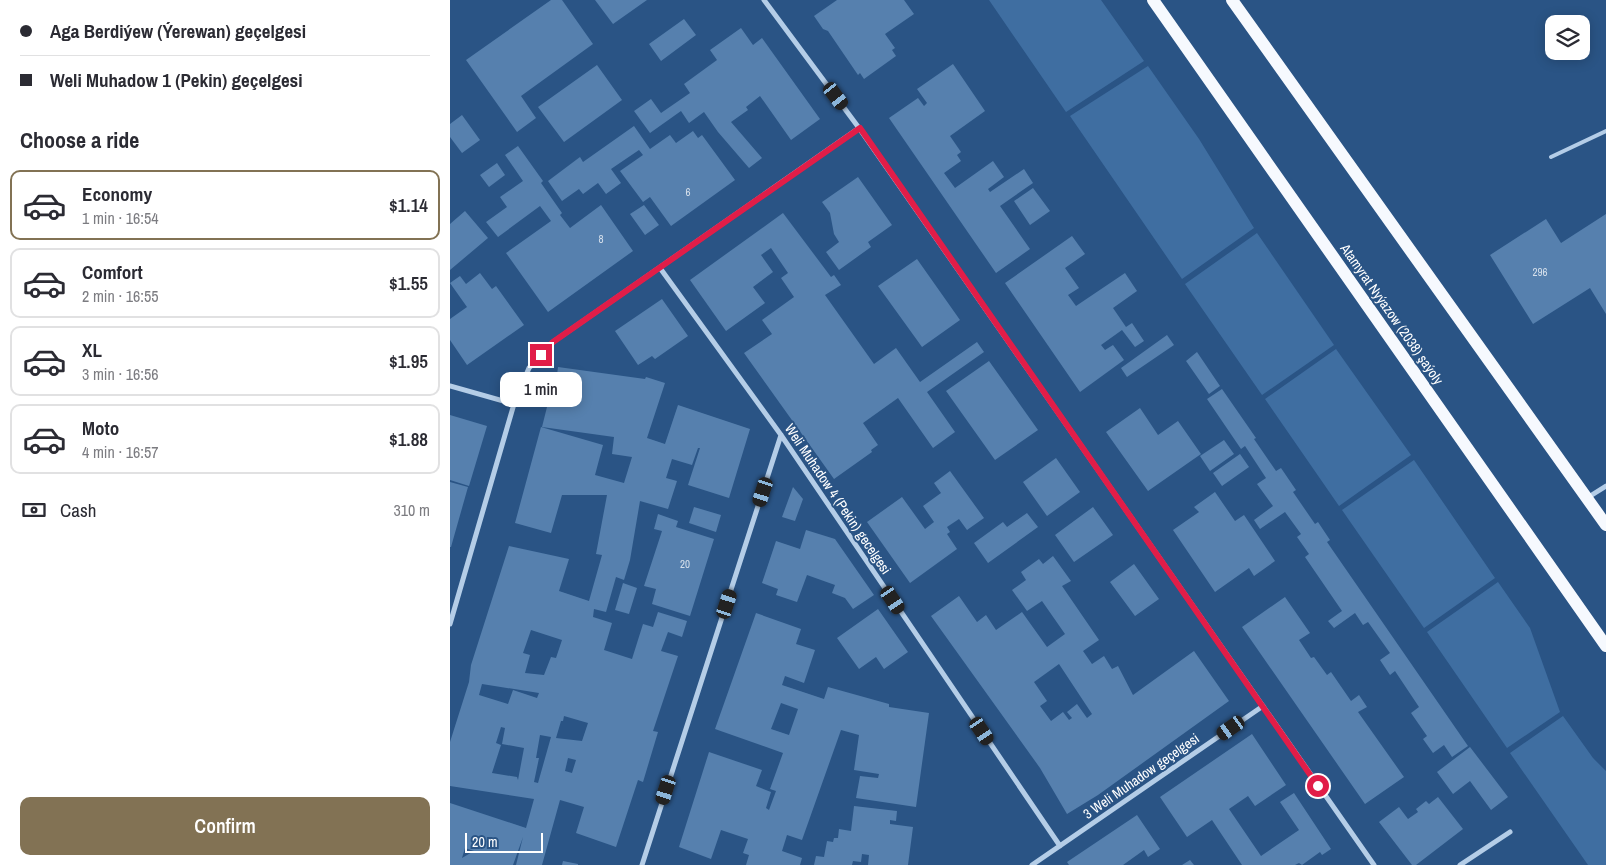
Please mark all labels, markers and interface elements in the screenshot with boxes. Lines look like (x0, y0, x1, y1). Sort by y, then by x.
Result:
map controls (1545, 15, 1590, 60)
button: layers (1545, 15, 1590, 60)
text: Aga Berdiýew (Ýerewan) geçelgesi (50, 18, 306, 44)
text: Weli Muhadow 1 (Pekin) geçelgesi (50, 67, 303, 93)
car (820, 80, 851, 112)
text: Choose a ride (20, 125, 139, 155)
text: Economy (82, 181, 152, 207)
icon: car (22, 183, 67, 228)
house number: 6 (685, 185, 691, 199)
text: $1.14 (389, 192, 428, 218)
text: 1 min · 16:54 (82, 207, 159, 229)
house number: 8 (598, 232, 604, 246)
street label: Atamyrat Nyýazow (2038) şaýoly (1336, 239, 1448, 388)
text: Comfort (82, 259, 143, 285)
icon: car (22, 261, 67, 306)
house number: 296 (1532, 265, 1548, 279)
text: $1.55 (389, 270, 428, 296)
text: 2 min · 16:55 (82, 285, 159, 307)
text: XL (82, 337, 102, 363)
icon: car (22, 339, 67, 384)
route end (530, 344, 552, 366)
text: $1.95 (389, 348, 428, 374)
text: 3 min · 16:56 (82, 363, 159, 385)
callout: 1 min (500, 372, 582, 408)
text: 1 min (524, 378, 558, 400)
text: Moto (82, 415, 119, 441)
icon: car (22, 417, 67, 462)
street label: Weli Muhadow 4 (Pekin) gecelgesi (781, 420, 895, 578)
text: $1.88 (389, 426, 428, 452)
text: 4 min · 16:57 (82, 441, 159, 463)
car (751, 475, 774, 509)
icon: cash (20, 496, 48, 524)
text: Cash (60, 497, 96, 523)
text: 310 m (394, 499, 430, 521)
house number: 20 (680, 557, 690, 571)
car (878, 583, 907, 617)
car (715, 587, 738, 621)
car (1214, 713, 1247, 743)
car (967, 714, 996, 748)
street label: 3 Weli Muhadow geçelgesi (1079, 729, 1203, 823)
car (654, 773, 677, 807)
route start (1307, 775, 1329, 797)
button: Confirm (20, 797, 430, 855)
scale bar (465, 830, 542, 853)
text: 20 m (472, 833, 498, 851)

